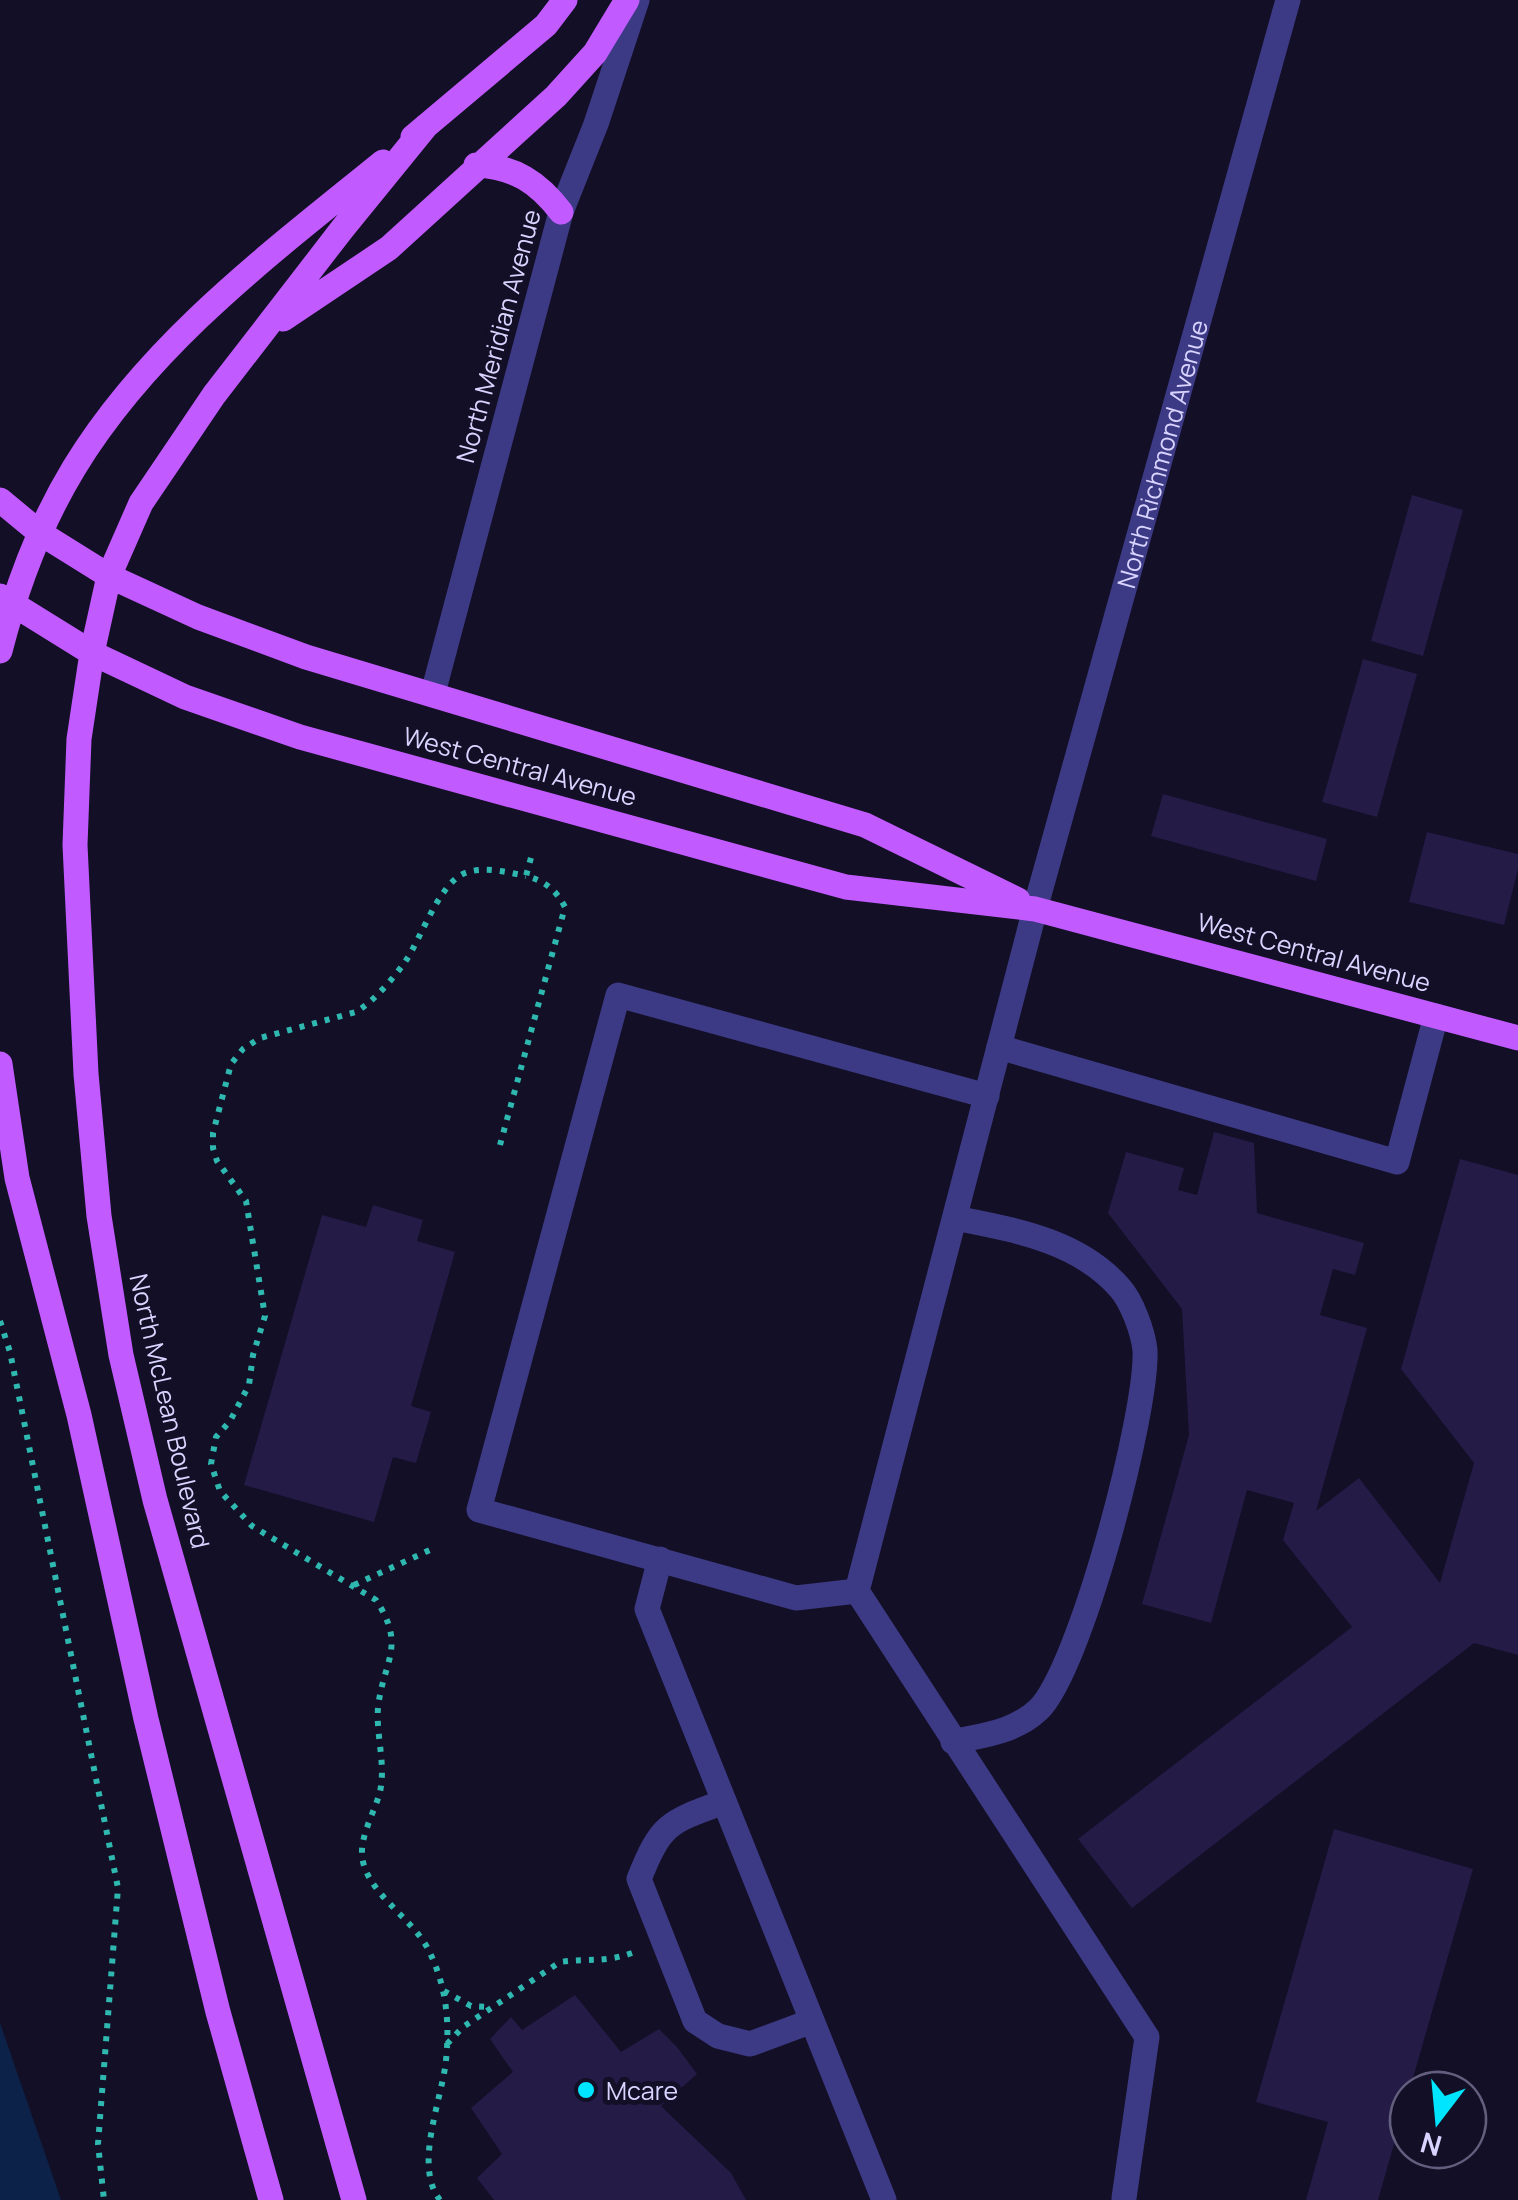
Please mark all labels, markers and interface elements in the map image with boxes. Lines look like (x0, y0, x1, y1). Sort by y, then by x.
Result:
street label: North Meridian Avenue (447, 205, 549, 467)
street label: North Richmond Avenue (1108, 315, 1216, 592)
street label: West Central Avenue (399, 718, 641, 814)
street label: West Central Avenue (1193, 904, 1435, 1000)
street label: North McLean Boulevard (121, 1270, 219, 1552)
north arrow (1388, 2070, 1488, 2170)
place label: Mcare (606, 2073, 678, 2108)
marker: Mcare (575, 2079, 597, 2101)
text: N (1416, 2124, 1446, 2166)

